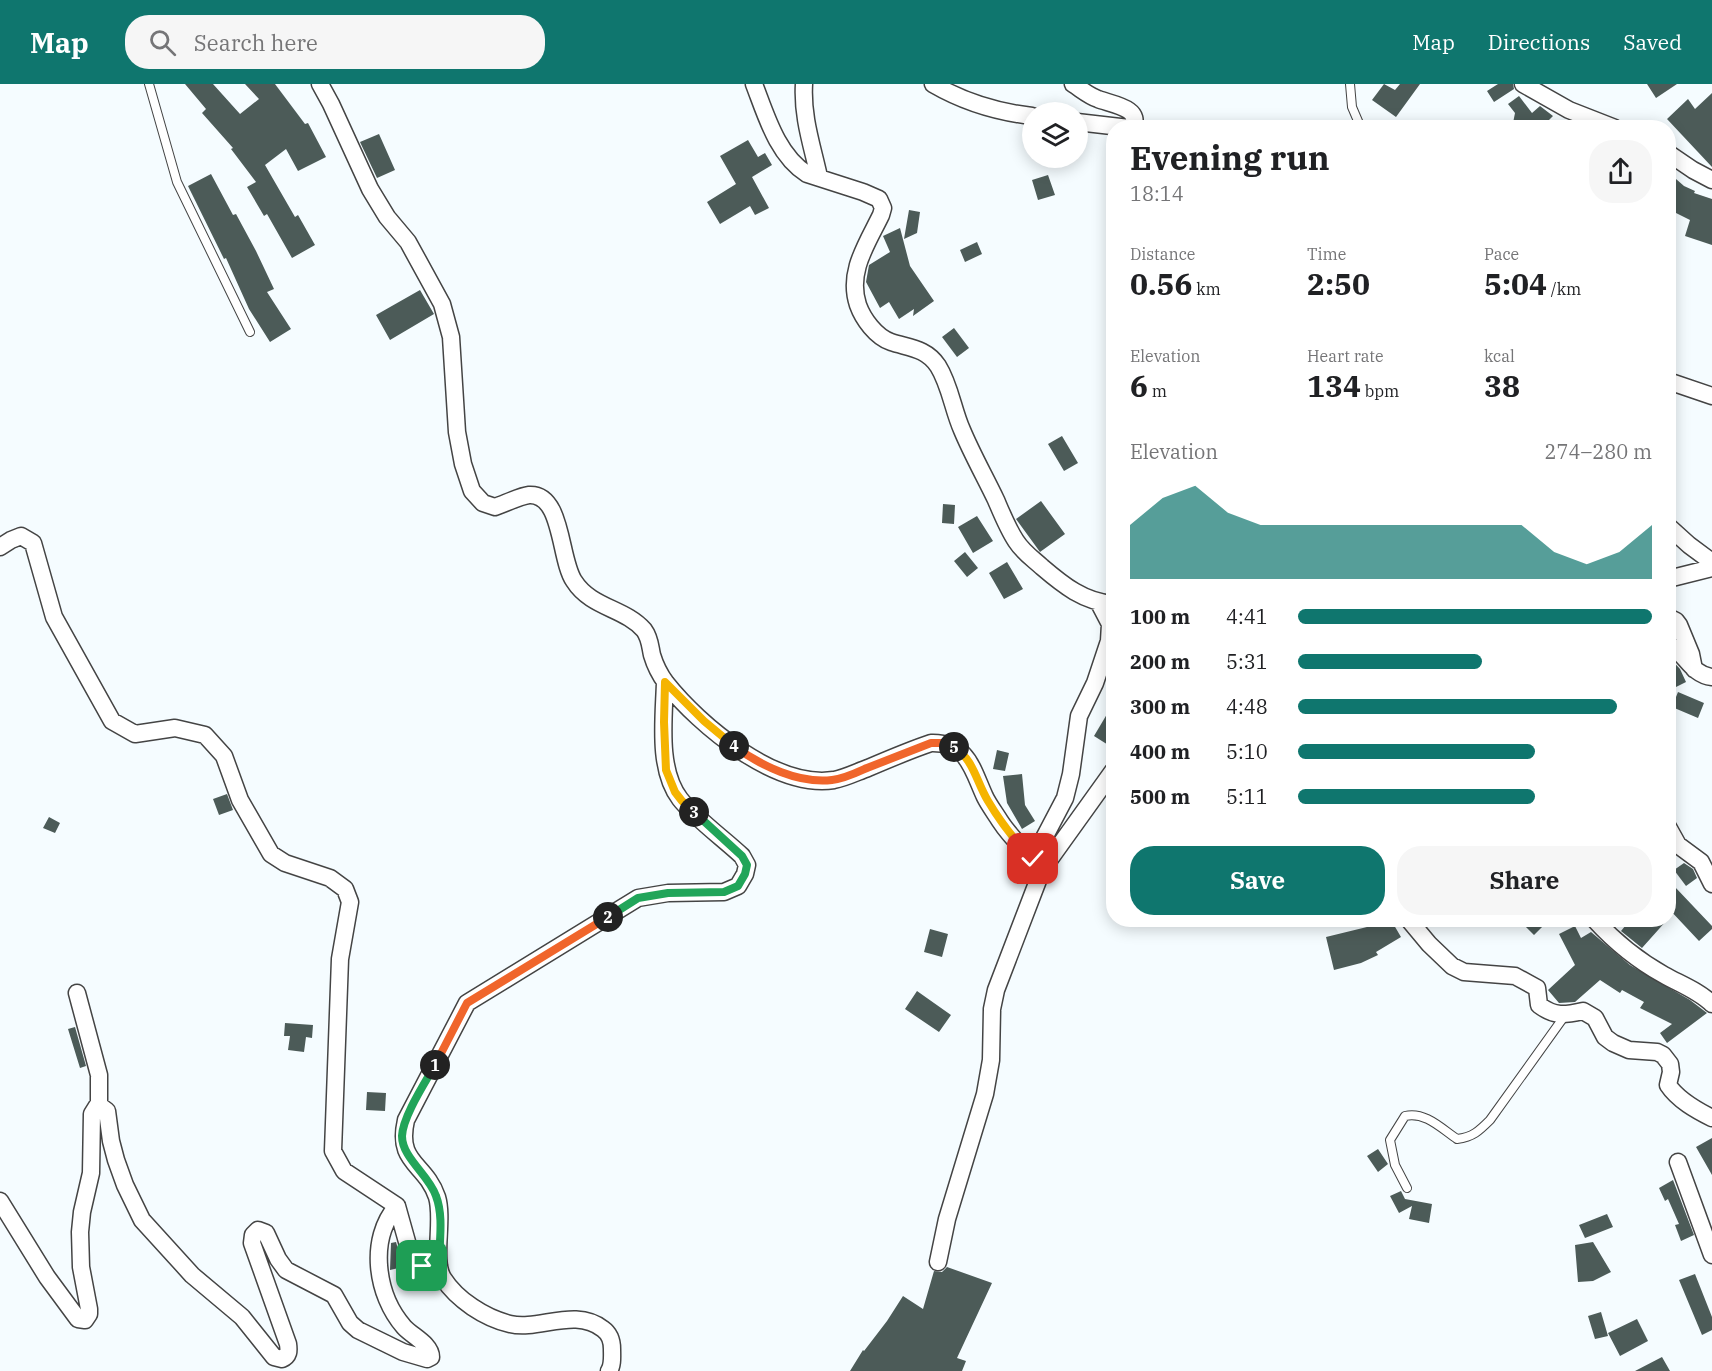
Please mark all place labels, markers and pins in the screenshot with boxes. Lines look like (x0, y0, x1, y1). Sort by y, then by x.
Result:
pin: 4 (719, 731, 749, 761)
pin: 5 (939, 732, 969, 762)
pin: 3 (679, 797, 709, 827)
pin (1007, 833, 1058, 884)
pin: 2 (593, 902, 623, 932)
pin: 1 (420, 1050, 450, 1080)
pin (396, 1240, 447, 1291)

